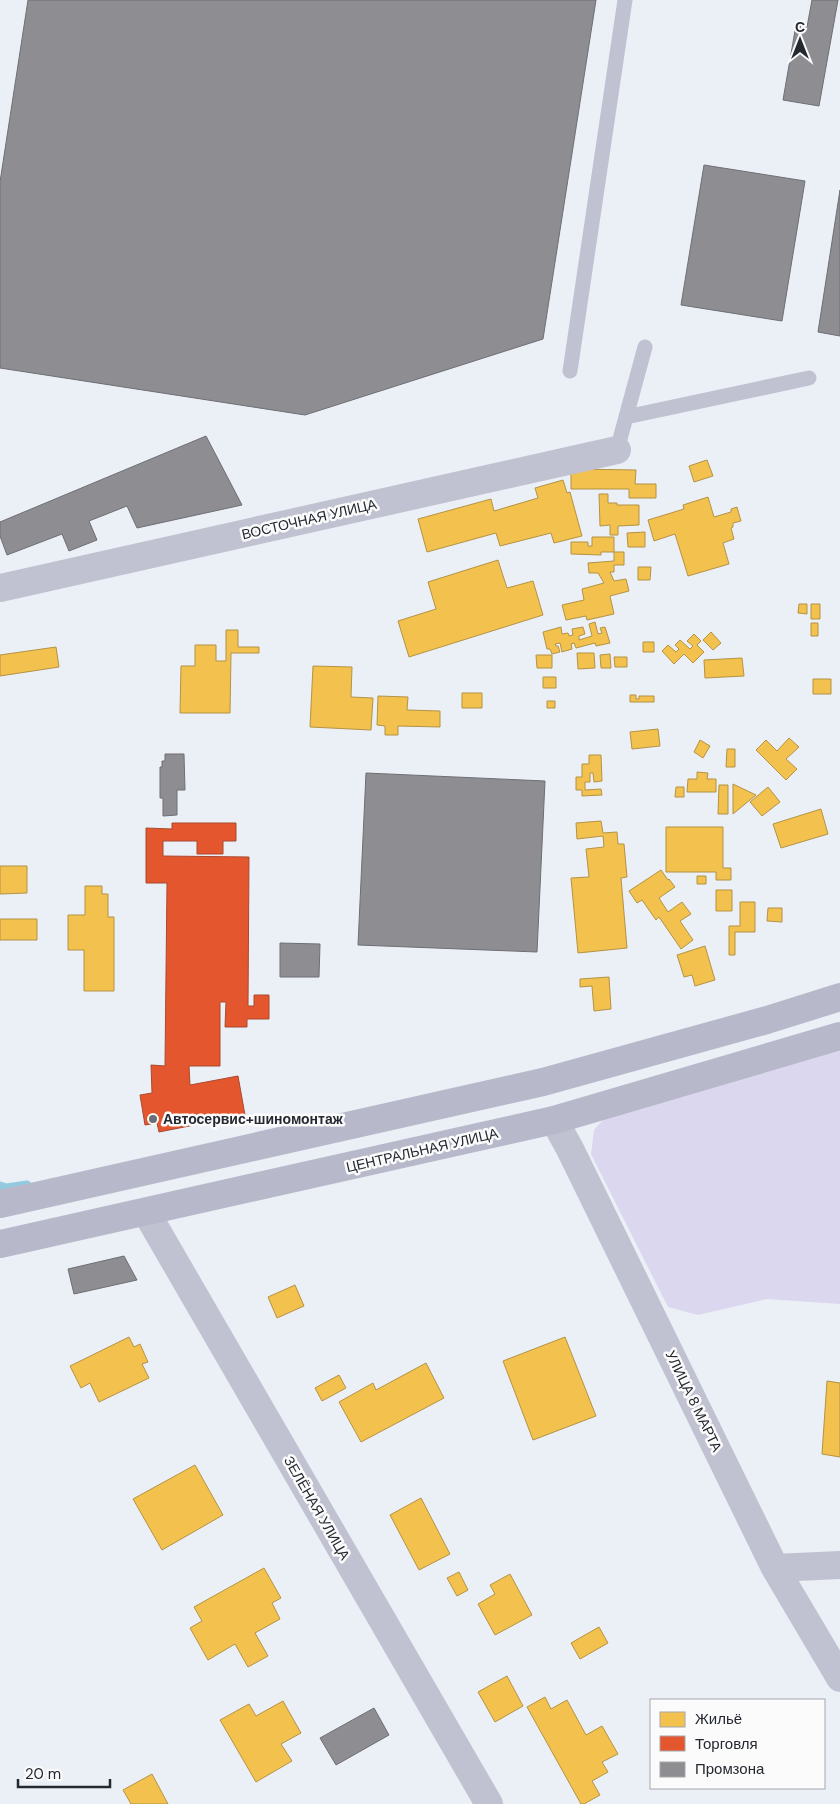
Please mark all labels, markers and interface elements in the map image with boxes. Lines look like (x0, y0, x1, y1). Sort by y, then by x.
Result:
north arrow (775, 15, 825, 65)
text: С (795, 18, 805, 36)
street label: ВОСТОЧНАЯ УЛИЦА (240, 495, 379, 543)
place label: Автосервис+шиномонтаж (163, 1110, 344, 1128)
marker: Автосервис+шиномонтаж (147, 1113, 159, 1125)
street label: ЦЕНТРАЛЬНАЯ УЛИЦА (344, 1124, 500, 1176)
street label: УЛИЦА 8 МАРТА (662, 1347, 727, 1455)
street label: ЗЕЛЁНАЯ УЛИЦА (280, 1453, 354, 1564)
legend (650, 1699, 825, 1789)
text: Жильё (695, 1709, 742, 1729)
text: Торговля (695, 1734, 758, 1754)
scale bar (18, 1756, 110, 1788)
text: Промзона (695, 1759, 765, 1779)
text: 20 m (25, 1764, 61, 1784)

